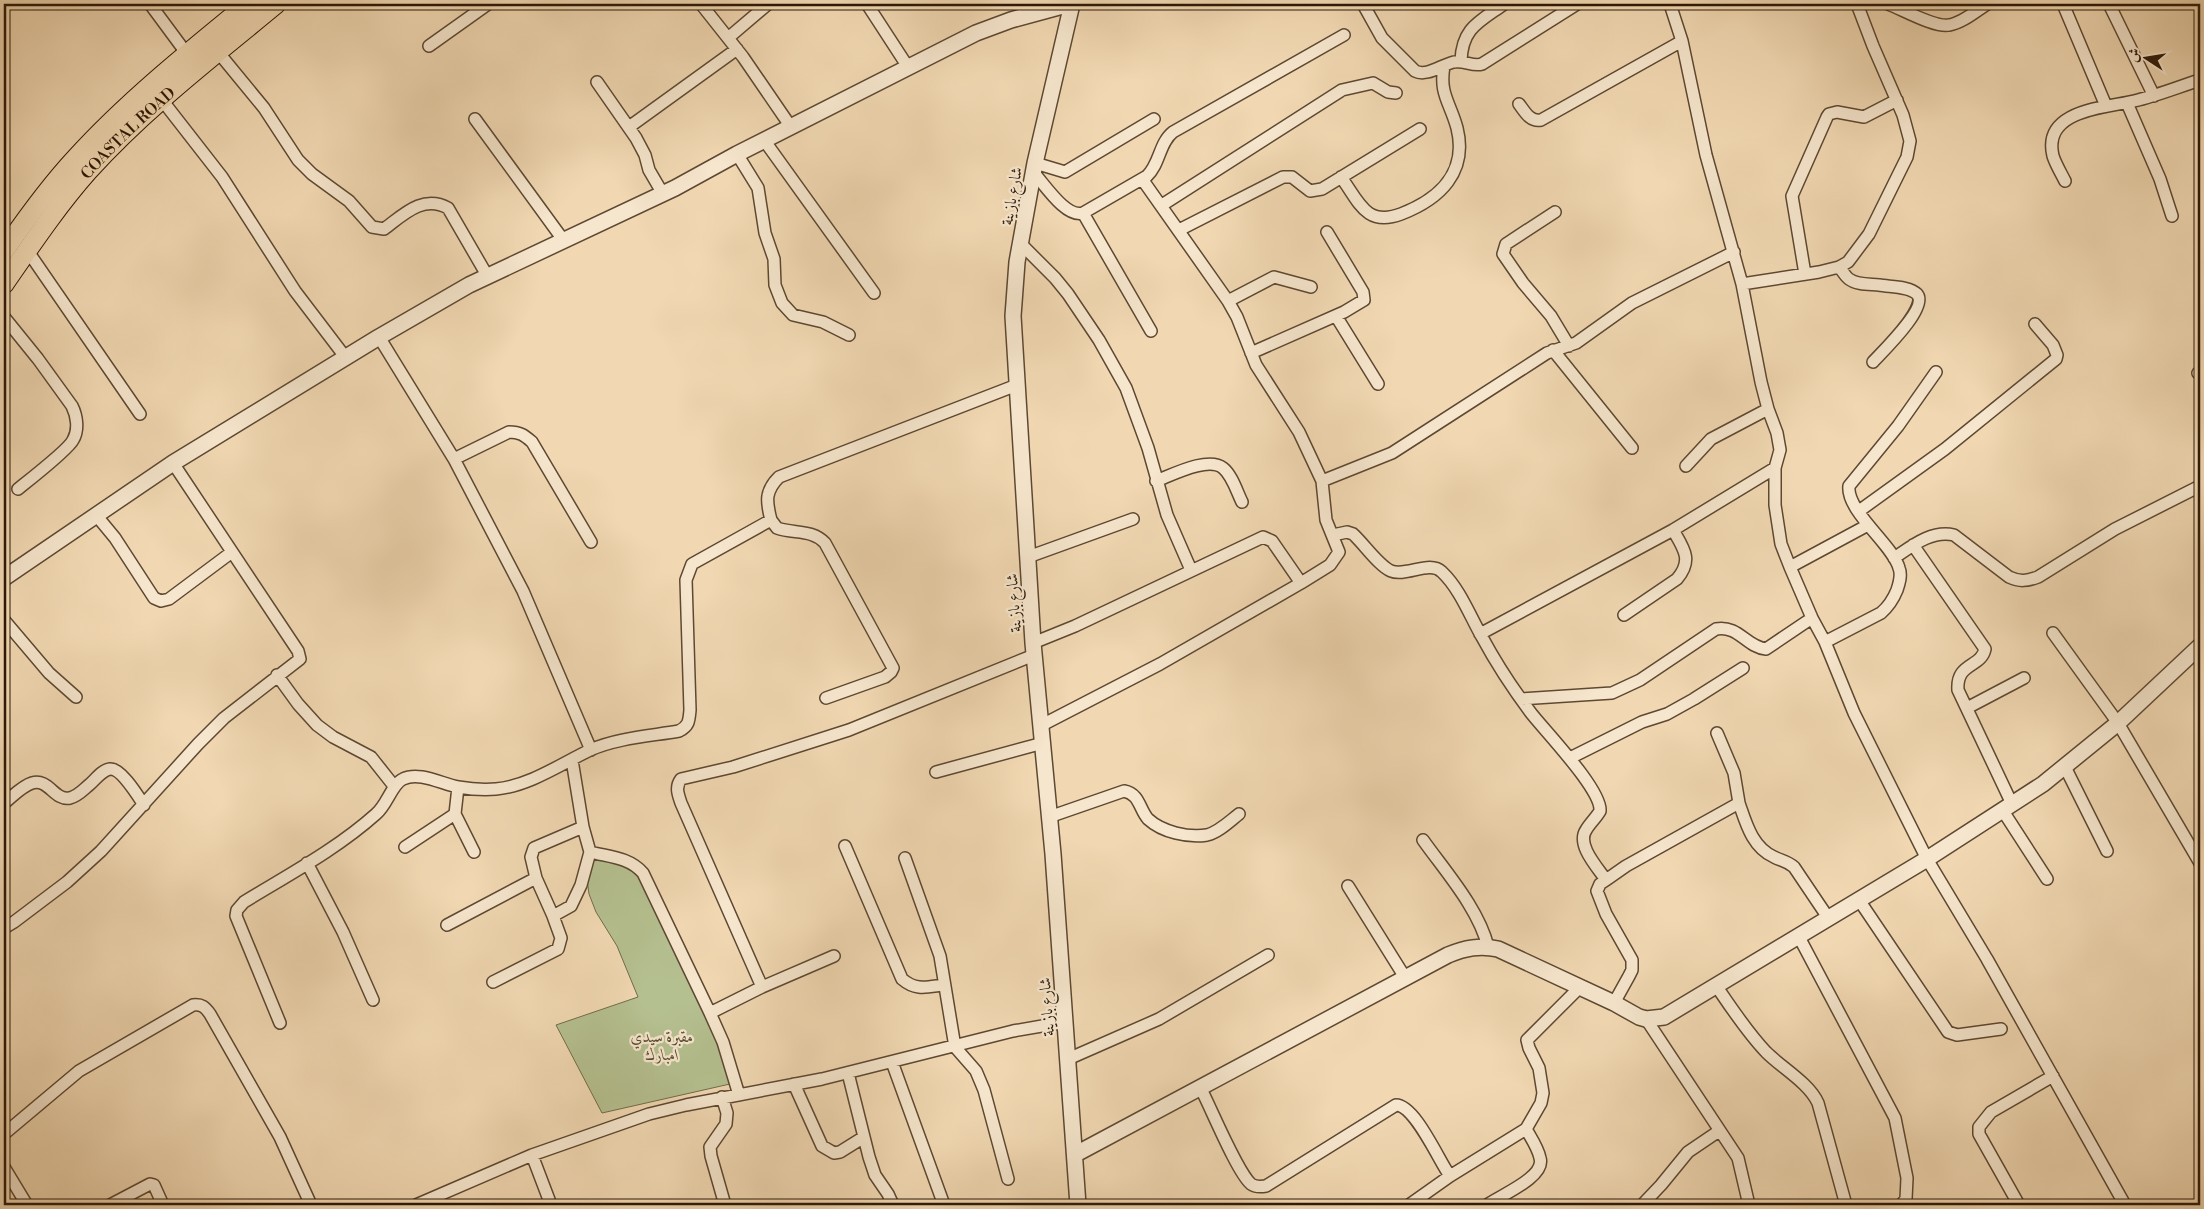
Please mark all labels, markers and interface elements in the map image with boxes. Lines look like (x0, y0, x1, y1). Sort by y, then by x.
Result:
north arrow (2122, 32, 2172, 82)
text: ش (2124, 47, 2145, 64)
street label: COASTAL ROAD (77, 83, 180, 184)
street label: شارع بازينة (997, 165, 1030, 227)
street label: شارع بازينة (1002, 573, 1029, 633)
street label: شارع بازينة (1035, 977, 1062, 1037)
park label: مقبرة سيدي امبارك (630, 1027, 694, 1065)

